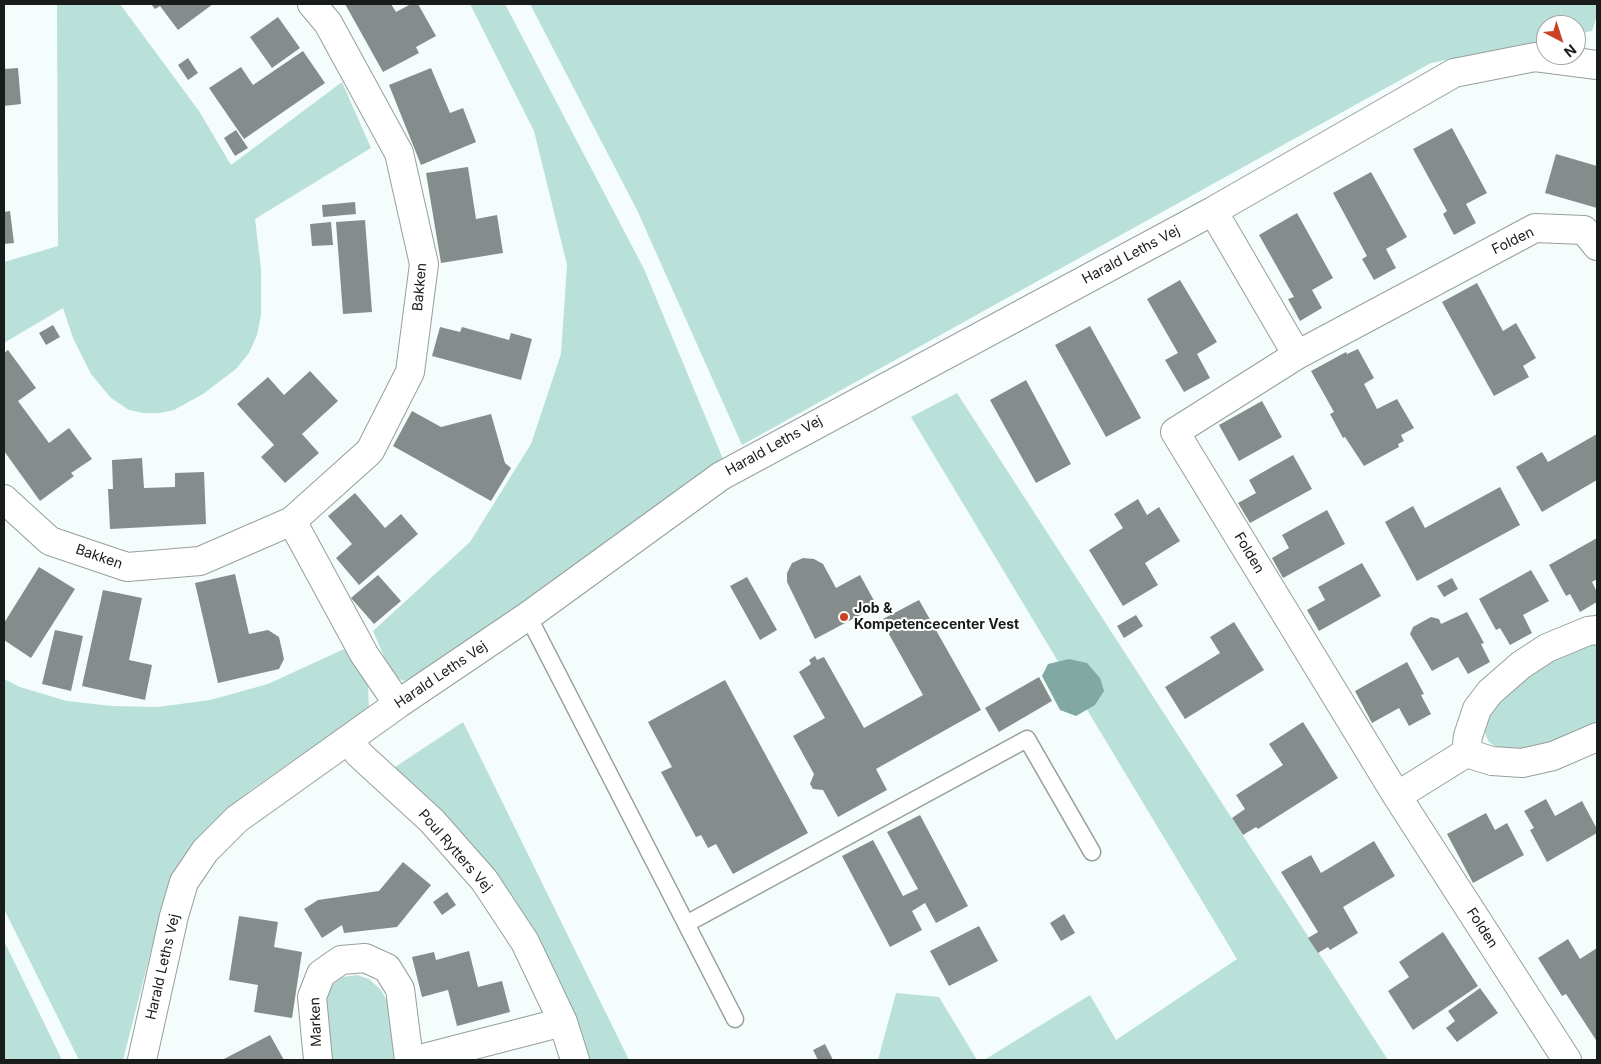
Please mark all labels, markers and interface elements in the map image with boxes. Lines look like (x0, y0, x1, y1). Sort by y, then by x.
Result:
north arrow (1536, 15, 1586, 65)
text: N (1561, 41, 1580, 61)
street label: Harald Leths Vej (1079, 222, 1183, 288)
street label: Folden (1489, 224, 1537, 258)
street label: Bakken (410, 262, 430, 312)
street label: Harald Leths Vej (723, 412, 825, 480)
street label: Folden (1230, 530, 1268, 576)
street label: Bakken (73, 541, 125, 573)
place label: Job & Kompetencecenter Vest (854, 601, 1019, 634)
marker: Job & Kompetencecenter Vest (838, 611, 850, 623)
street label: Harald Leths Vej (392, 638, 490, 712)
street label: Poul Rytters Vej (415, 806, 495, 896)
street label: Folden (1463, 905, 1501, 951)
street label: Harald Leths Vej (143, 912, 183, 1022)
street label: Marken (307, 997, 325, 1047)

